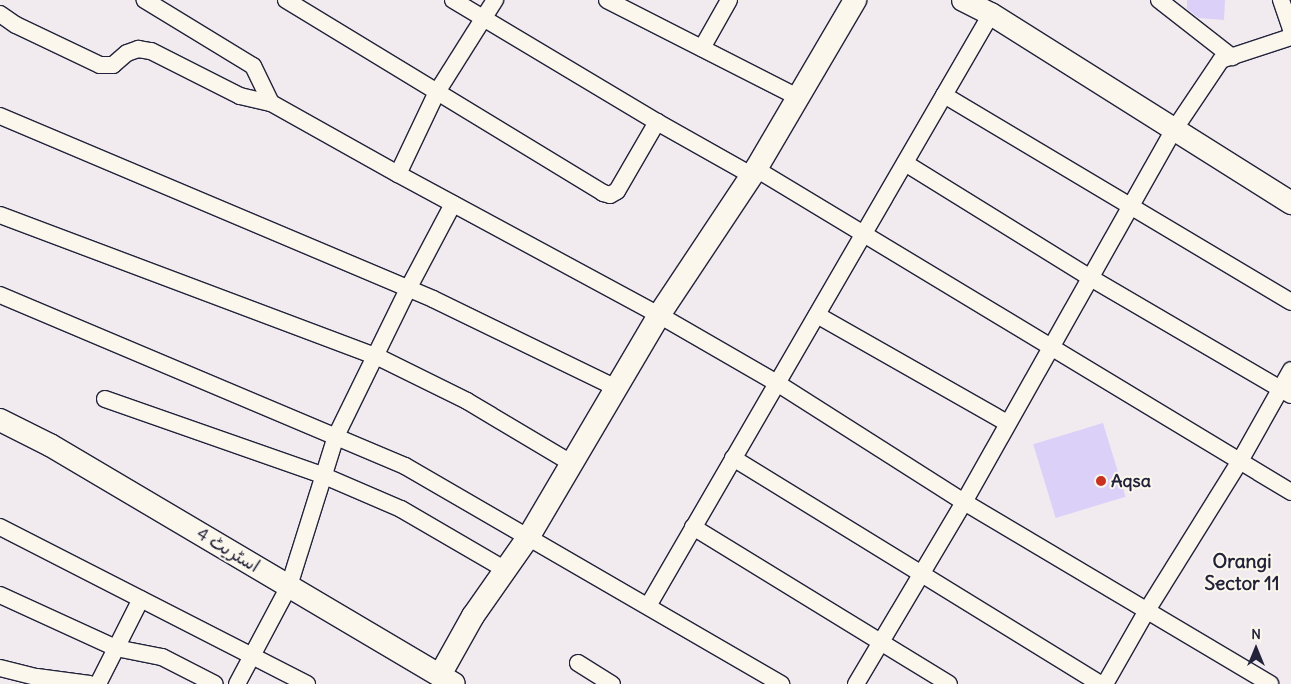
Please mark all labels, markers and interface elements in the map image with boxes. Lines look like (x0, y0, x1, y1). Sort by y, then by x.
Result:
place label: Aqsa (1111, 470, 1151, 492)
marker: Aqsa (1095, 475, 1107, 487)
street label: اسٹریٹ 4 (193, 523, 263, 577)
district label: Orangi Sector 11 (1205, 551, 1279, 595)
north arrow (1231, 624, 1281, 674)
text: N (1251, 625, 1261, 643)

